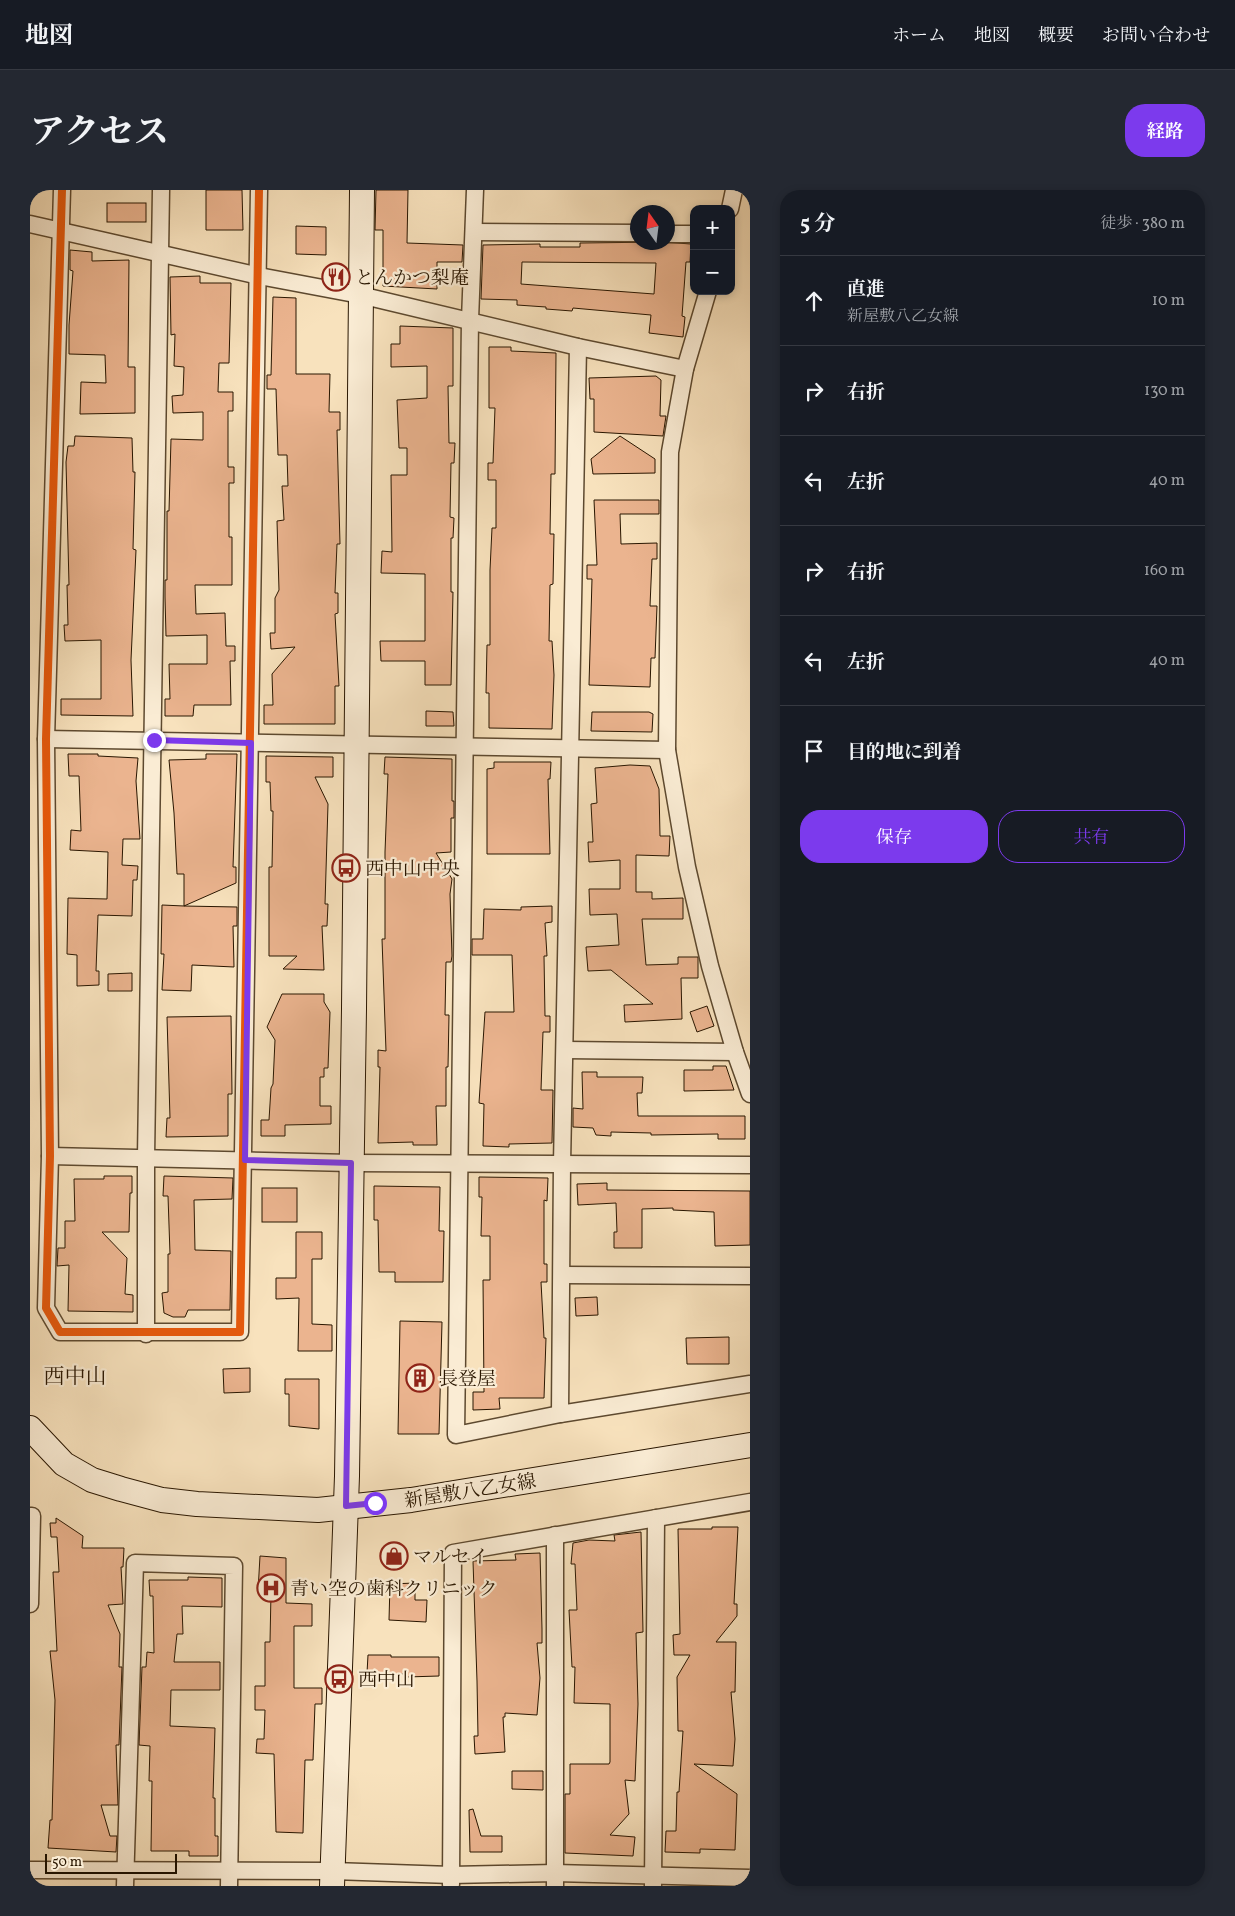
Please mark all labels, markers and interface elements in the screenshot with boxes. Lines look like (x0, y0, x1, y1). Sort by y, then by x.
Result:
text: 地図 (25, 20, 73, 54)
text: ホーム (892, 24, 946, 49)
text: 地図 (974, 24, 1010, 49)
text: 概要 (1038, 24, 1074, 49)
text: お問い合わせ (1102, 24, 1210, 49)
button: 経路 (1125, 104, 1205, 157)
text: アクセス (30, 110, 169, 158)
north arrow (630, 205, 675, 250)
map controls (690, 205, 735, 295)
button: + (690, 205, 735, 250)
text: 5 分 (800, 210, 835, 239)
text: 徒歩 · 380 m (1100, 213, 1185, 235)
button: − (690, 250, 735, 295)
restaurant icon: とんかつ梨庵 (321, 262, 351, 292)
place label: とんかつ梨庵 (355, 266, 469, 292)
text: 直進 (847, 277, 885, 303)
icon: ahead (800, 287, 828, 315)
text: 10 m (1152, 290, 1185, 312)
text: 新屋敷八乙女線 (847, 306, 959, 328)
icon: right (800, 377, 828, 405)
text: 右折 (847, 380, 885, 406)
text: 130 m (1144, 380, 1185, 402)
icon: left (800, 467, 828, 495)
text: 左折 (847, 470, 885, 496)
text: 40 m (1149, 470, 1185, 492)
icon: right (800, 557, 828, 585)
text: 右折 (847, 560, 885, 586)
text: 160 m (1144, 560, 1185, 582)
icon: left (800, 647, 828, 675)
text: 左折 (847, 650, 885, 676)
text: 40 m (1149, 650, 1185, 672)
route end (143, 729, 166, 752)
icon: arrive (800, 737, 828, 765)
text: 目的地に到着 (847, 740, 961, 766)
button: 保存 (800, 810, 988, 863)
button: 共有 (998, 810, 1185, 863)
bus stop icon: 西中山中央 (331, 853, 361, 883)
place label: 西中山中央 (365, 857, 460, 883)
district label: 西中山 (44, 1363, 107, 1392)
building icon: 長登屋 (405, 1363, 435, 1393)
place label: 長登屋 (439, 1367, 496, 1393)
street label: 新屋敷八乙女線 (403, 1469, 538, 1515)
route start (364, 1492, 387, 1515)
shop icon: マルセイ (379, 1541, 409, 1571)
place label: マルセイ (413, 1545, 488, 1571)
hospital icon: 青い空の歯科クリニック (256, 1573, 286, 1603)
place label: 青い空の歯科クリニック (290, 1577, 498, 1603)
bus stop icon: 西中山 (324, 1664, 354, 1694)
place label: 西中山 (358, 1668, 415, 1694)
scale bar (45, 1851, 178, 1874)
text: 50 m (52, 1853, 82, 1872)

